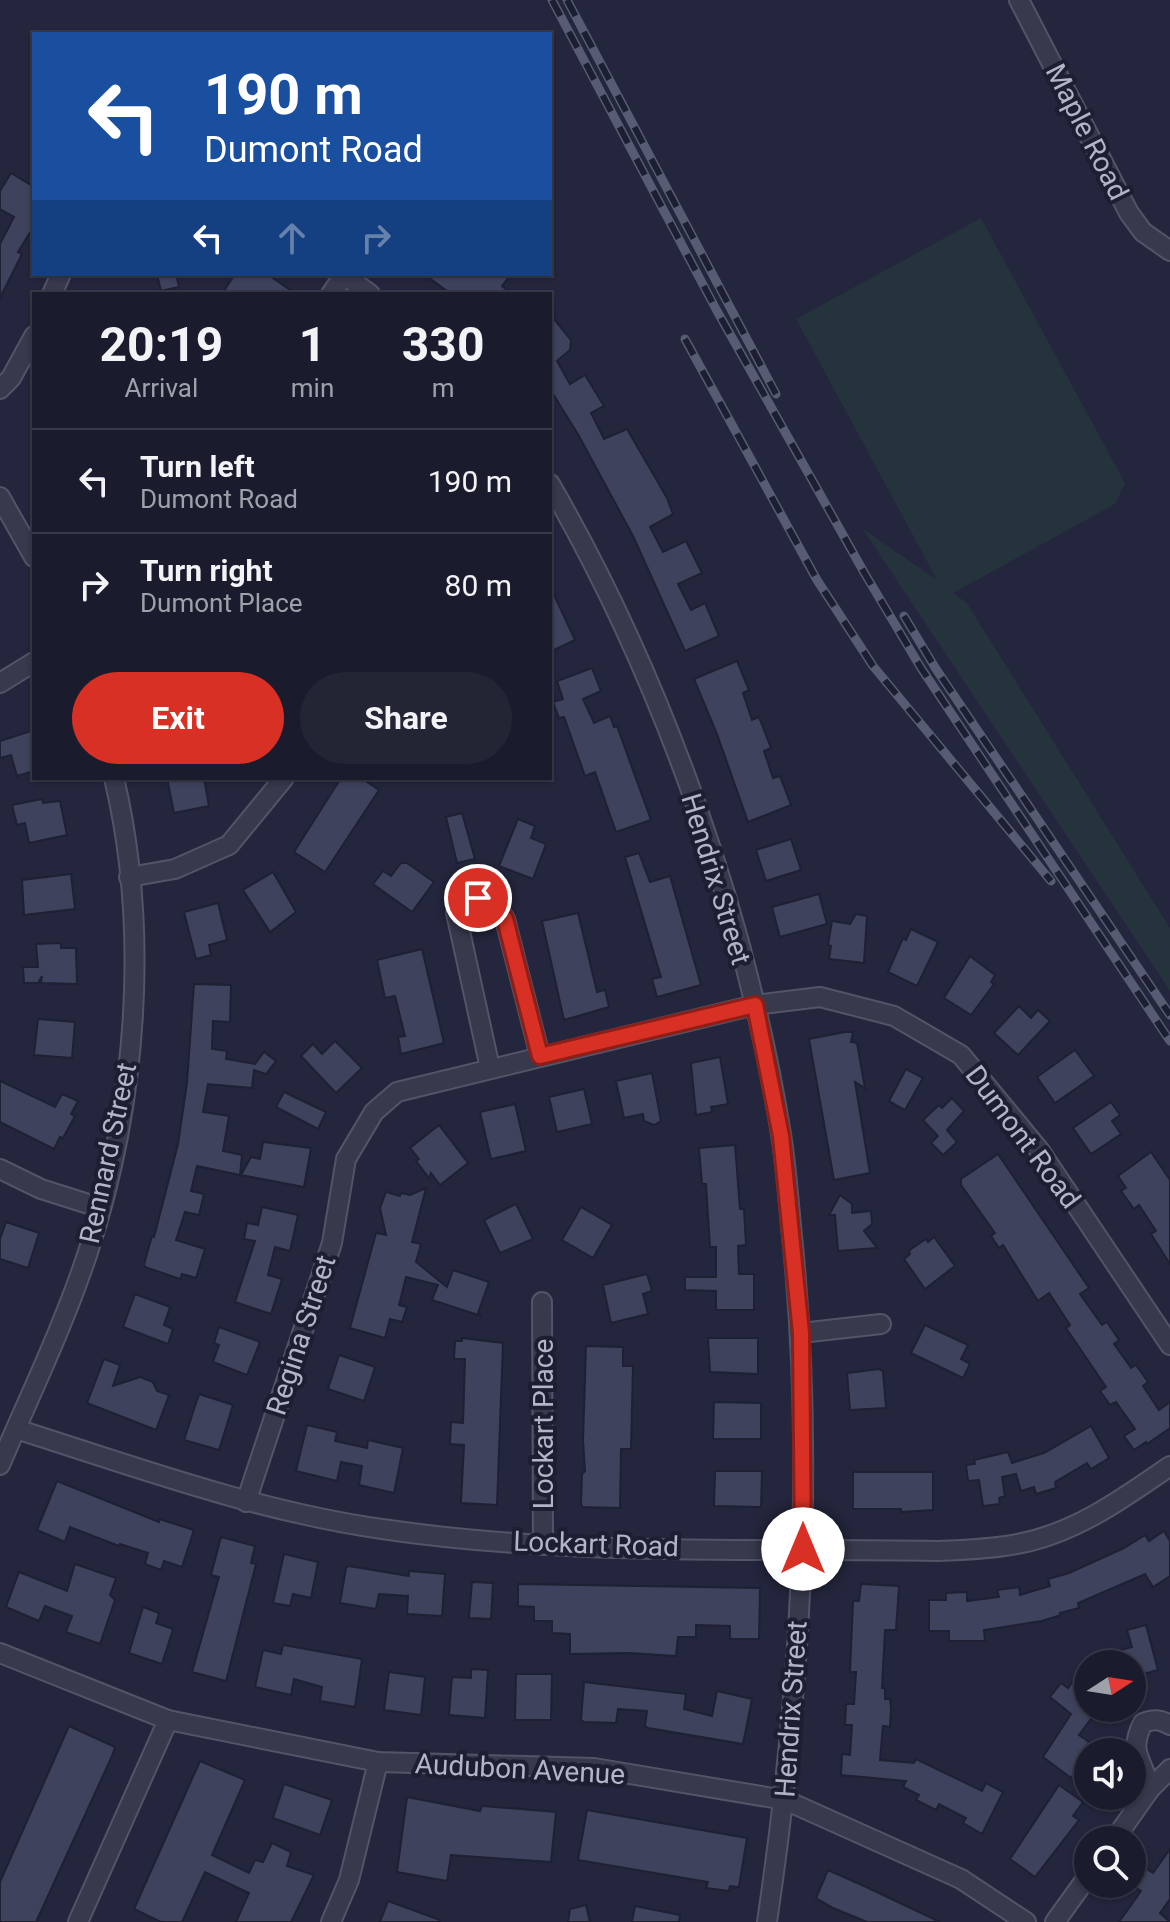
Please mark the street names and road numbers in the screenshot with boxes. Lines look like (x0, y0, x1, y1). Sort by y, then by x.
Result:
street label: Maple Road (1039, 58, 1135, 206)
street label: Hendrix Street (674, 790, 758, 968)
street label: Dumont Road (959, 1059, 1087, 1215)
street label: Rennard Street (73, 1060, 143, 1246)
street label: Regina Street (260, 1251, 342, 1419)
street label: Lockart Place (527, 1339, 560, 1509)
street label: Lockart Road (513, 1525, 679, 1563)
street label: Hendrix Street (768, 1620, 814, 1798)
street label: Audubon Avenue (414, 1747, 626, 1791)

